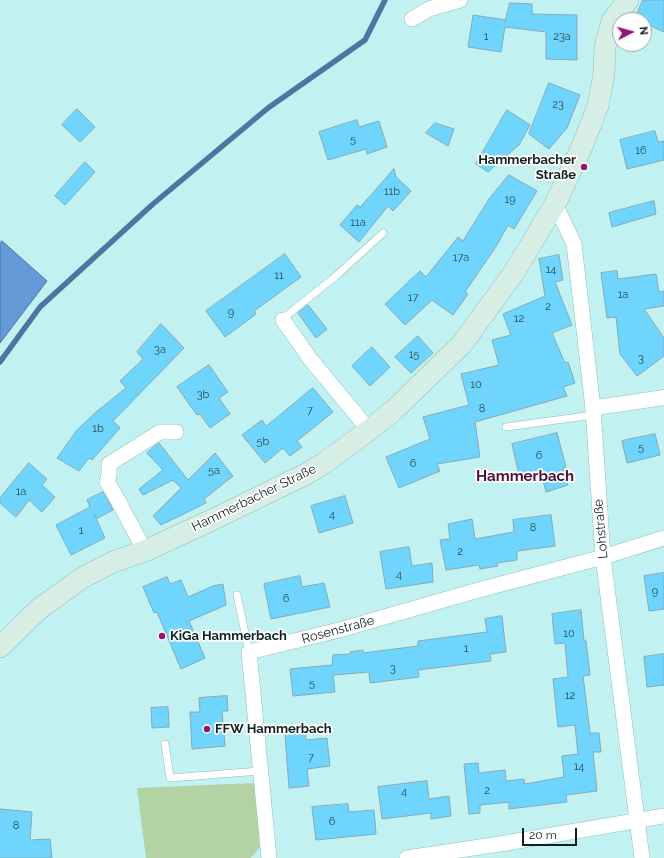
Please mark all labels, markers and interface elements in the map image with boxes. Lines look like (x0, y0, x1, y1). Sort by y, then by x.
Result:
north arrow (612, 12, 652, 52)
text: N (637, 26, 650, 36)
house number: 1 (484, 30, 488, 44)
house number: 23a (553, 30, 571, 44)
house number: 23 (552, 98, 564, 112)
house number: 5 (350, 133, 356, 147)
house number: 16 (635, 144, 647, 158)
place label: Hammerbacher Straße (478, 152, 576, 183)
marker: Hammerbacher Straße (579, 162, 589, 172)
house number: 11b (384, 185, 400, 199)
house number: 19 (504, 193, 516, 207)
house number: 11a (350, 216, 366, 230)
house number: 17a (453, 251, 469, 265)
house number: 14 (546, 263, 556, 277)
house number: 11 (274, 269, 284, 283)
house number: 1a (618, 288, 628, 302)
house number: 17 (408, 291, 418, 305)
house number: 2 (545, 300, 551, 314)
house number: 9 (228, 306, 234, 320)
house number: 12 (514, 312, 524, 326)
house number: 3a (154, 343, 166, 357)
house number: 15 (409, 348, 419, 362)
house number: 3 (638, 352, 644, 366)
house number: 10 (470, 378, 482, 392)
house number: 3b (197, 388, 209, 402)
house number: 8 (479, 402, 485, 416)
house number: 7 (307, 404, 313, 418)
house number: 1b (92, 422, 104, 436)
house number: 5b (257, 435, 269, 449)
house number: 5 (638, 441, 644, 455)
house number: 6 (536, 449, 542, 463)
house number: 6 (410, 457, 416, 471)
street label: Hammerbacher Straße (189, 461, 319, 535)
house number: 5a (208, 464, 220, 478)
district label: Hammerbach (476, 467, 574, 485)
house number: 1a (16, 485, 26, 499)
street label: Lohstraße (591, 499, 611, 559)
house number: 4 (329, 508, 335, 522)
house number: 8 (530, 521, 536, 535)
house number: 1 (79, 524, 83, 538)
house number: 2 (457, 545, 463, 559)
house number: 4 (396, 568, 402, 582)
house number: 9 (652, 585, 658, 599)
house number: 6 (283, 592, 289, 606)
street label: Rosenstraße (300, 613, 376, 647)
house number: 10 (563, 627, 575, 641)
place label: KiGa Hammerbach (170, 628, 287, 644)
marker: KiGa Hammerbach (157, 631, 167, 641)
house number: 1 (464, 642, 468, 656)
house number: 3 (390, 662, 396, 676)
house number: 5 (309, 677, 315, 691)
house number: 12 (565, 689, 575, 703)
place label: FFW Hammerbach (215, 721, 332, 737)
marker: FFW Hammerbach (202, 724, 212, 734)
house number: 7 (308, 751, 314, 765)
house number: 14 (574, 760, 584, 774)
house number: 2 (484, 784, 490, 798)
house number: 4 (401, 785, 407, 799)
house number: 6 (329, 815, 335, 829)
house number: 8 (13, 819, 19, 833)
scale bar (524, 820, 579, 846)
text: 20 m (529, 828, 557, 842)

